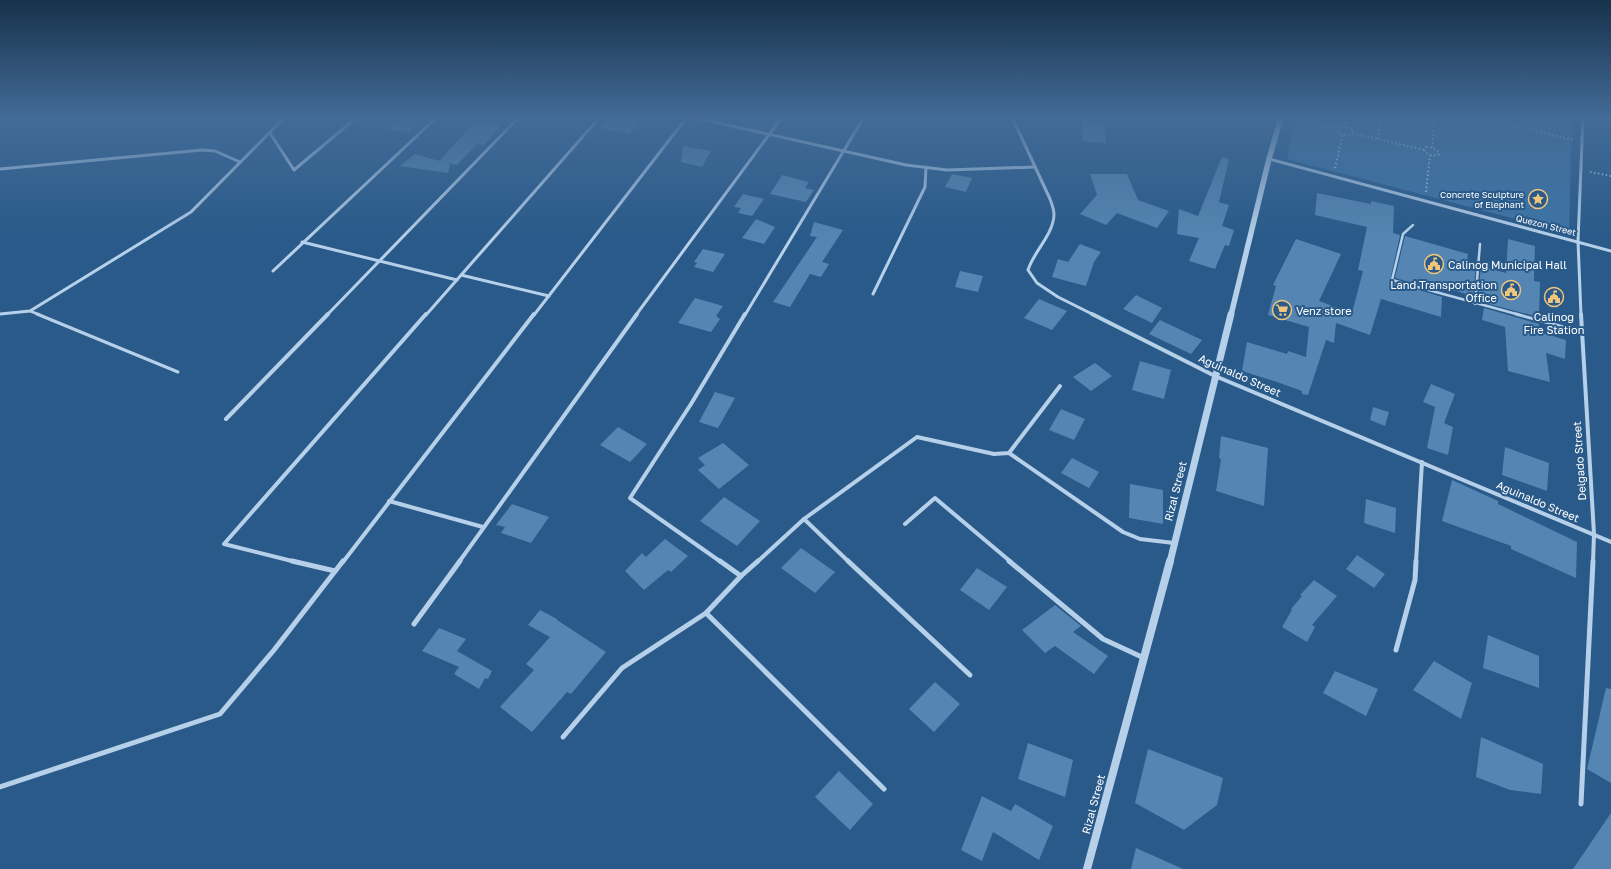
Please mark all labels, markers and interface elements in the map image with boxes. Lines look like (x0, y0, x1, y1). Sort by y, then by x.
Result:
place icon: Concrete Sculpture of Elephant (1527, 188, 1549, 210)
place label: Concrete Sculpture of Elephant (1440, 189, 1524, 210)
street label: Quezon Street (1515, 212, 1578, 238)
public building icon: Calinog Municipal Hall (1423, 253, 1445, 275)
place label: Calinog Municipal Hall (1448, 258, 1567, 271)
place label: Land Transportation Office (1390, 278, 1497, 304)
public building icon: Land Transportation Office (1500, 279, 1522, 301)
public building icon: Calinog Fire Station (1543, 286, 1565, 308)
supermarket icon: Venz store (1271, 299, 1293, 321)
place label: Venz store (1296, 304, 1352, 317)
place label: Calinog Fire Station (1524, 310, 1584, 336)
street label: Aguinaldo Street (1197, 351, 1283, 399)
street label: Delgado Street (1570, 421, 1588, 501)
street label: Rizal Street (1161, 460, 1189, 522)
street label: Aguinaldo Street (1495, 478, 1581, 524)
street label: Rizal Street (1079, 773, 1107, 835)

